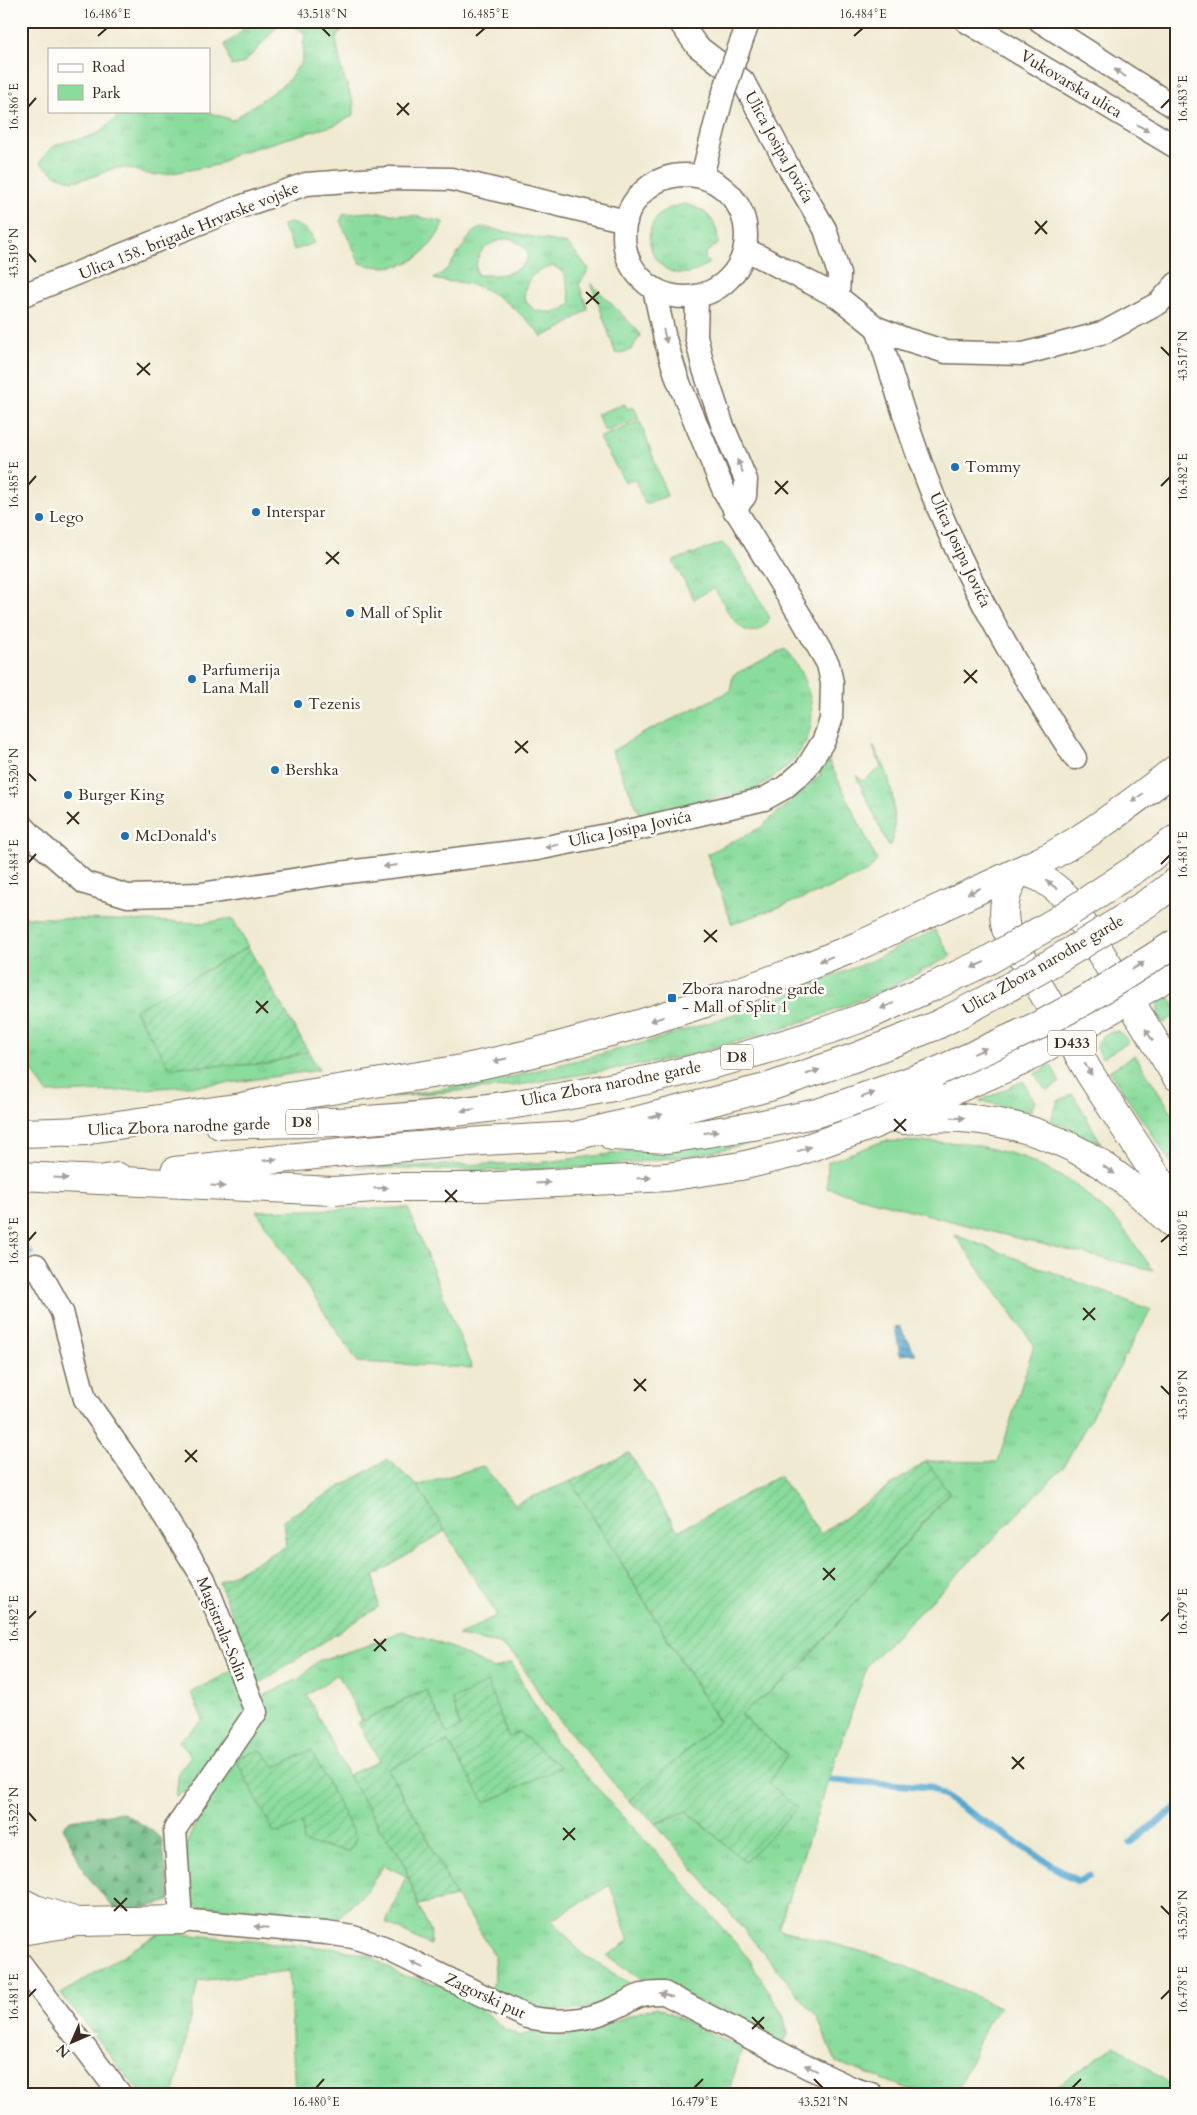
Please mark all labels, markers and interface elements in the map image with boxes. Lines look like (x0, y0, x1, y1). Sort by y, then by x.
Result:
text: 16.486°E (83, 6, 131, 22)
text: 43.518°N (297, 6, 348, 22)
text: 16.485°E (461, 6, 509, 22)
text: 16.484°E (839, 6, 887, 22)
street label: Vukovarska ulica (1016, 45, 1126, 123)
legend (48, 48, 210, 112)
text: Road (92, 57, 125, 77)
one-way arrow (1113, 68, 1127, 77)
text: 16.483°E (1175, 75, 1191, 123)
text: 16.486°E (6, 83, 22, 131)
text: Park (92, 83, 121, 103)
street label: Ulica Josipa Jovića (739, 87, 819, 207)
one-way arrow (1137, 123, 1150, 132)
street label: Ulica 158. brigade Hrvatske vojske (76, 177, 302, 285)
text: 43.519°N (6, 227, 22, 278)
one-way arrow (661, 329, 669, 344)
text: 43.517°N (1175, 330, 1191, 381)
text: 16.482°E (1175, 453, 1191, 501)
place label: Tommy (965, 456, 1021, 478)
one-way arrow (736, 459, 744, 473)
text: 16.485°E (6, 461, 22, 509)
marker: Tommy (949, 461, 961, 473)
street label: Ulica Josipa Jovića (924, 489, 996, 611)
place label: Interspar (266, 501, 325, 523)
place label: Lego (49, 506, 84, 528)
marker: Interspar (250, 506, 262, 518)
marker: Lego (33, 511, 45, 523)
place label: Mall of Split (360, 602, 442, 624)
marker: Mall of Split (344, 607, 356, 619)
place label: Parfumerija Lana Mall (202, 659, 281, 699)
marker: Parfumerija Lana Mall (186, 673, 198, 685)
place label: Tezenis (308, 693, 360, 715)
marker: Tezenis (292, 698, 304, 710)
text: 43.520°N (6, 747, 22, 798)
place label: Bershka (285, 759, 339, 781)
marker: Bershka (269, 764, 281, 776)
place label: Burger King (78, 784, 164, 806)
marker: Burger King (62, 789, 74, 801)
one-way arrow (1131, 793, 1144, 804)
street label: Ulica Josipa Jovića (567, 805, 693, 853)
place label: McDonald's (135, 825, 217, 847)
marker: McDonald's (119, 830, 131, 842)
text: 16.481°E (1175, 831, 1191, 879)
text: 16.484°E (6, 839, 22, 887)
one-way arrow (544, 842, 559, 850)
one-way arrow (382, 862, 398, 870)
one-way arrow (1045, 880, 1059, 890)
one-way arrow (967, 888, 981, 896)
street label: Ulica Zbora narodne garde (958, 910, 1128, 1020)
one-way arrow (818, 955, 833, 963)
one-way arrow (1132, 961, 1145, 971)
one-way arrow (971, 962, 985, 970)
place label: Zbora narodne garde - Mall of Split 1 (682, 978, 825, 1018)
marker: Zbora narodne garde - Mall of Split 1 (666, 992, 678, 1004)
one-way arrow (880, 1003, 894, 1011)
one-way arrow (649, 1016, 664, 1023)
one-way arrow (1145, 1028, 1154, 1042)
road number: D433 (1048, 1030, 1096, 1056)
road number: D8 (721, 1044, 753, 1070)
one-way arrow (973, 1047, 987, 1055)
street label: Ulica Zbora narodne garde (519, 1056, 703, 1112)
one-way arrow (491, 1057, 507, 1065)
one-way arrow (1083, 1063, 1092, 1076)
one-way arrow (805, 1068, 820, 1075)
one-way arrow (861, 1091, 876, 1098)
one-way arrow (460, 1106, 476, 1114)
road number: D8 (286, 1110, 318, 1134)
one-way arrow (649, 1111, 664, 1119)
street label: Ulica Zbora narodne garde (87, 1113, 271, 1141)
one-way arrow (950, 1115, 966, 1123)
one-way arrow (703, 1128, 719, 1136)
one-way arrow (797, 1145, 812, 1153)
one-way arrow (262, 1156, 278, 1164)
one-way arrow (1102, 1165, 1116, 1175)
one-way arrow (637, 1173, 653, 1181)
one-way arrow (53, 1174, 69, 1182)
one-way arrow (535, 1179, 551, 1187)
one-way arrow (211, 1183, 227, 1191)
one-way arrow (373, 1183, 389, 1191)
text: 16.480°E (1175, 1210, 1191, 1258)
text: 16.483°E (6, 1217, 22, 1265)
text: 43.519°N (1175, 1369, 1191, 1420)
street label: Magistrala-Solin (191, 1573, 253, 1685)
text: 16.479°E (1175, 1588, 1191, 1636)
text: 16.482°E (6, 1595, 22, 1643)
text: 43.522°N (6, 1786, 22, 1837)
text: 43.520°N (1175, 1889, 1191, 1940)
one-way arrow (253, 1923, 269, 1931)
one-way arrow (410, 1961, 424, 1969)
text: 16.478°E (1175, 1966, 1191, 2014)
street label: Zagorski put (441, 1968, 529, 2024)
text: 16.481°E (6, 1973, 22, 2021)
one-way arrow (658, 1991, 673, 1999)
north arrow (48, 2018, 98, 2068)
text: N (52, 2040, 74, 2062)
one-way arrow (803, 2064, 818, 2072)
text: 16.480°E (292, 2094, 340, 2110)
text: 16.479°E (670, 2094, 718, 2110)
text: 43.521°N (798, 2094, 849, 2110)
text: 16.478°E (1048, 2094, 1096, 2110)

